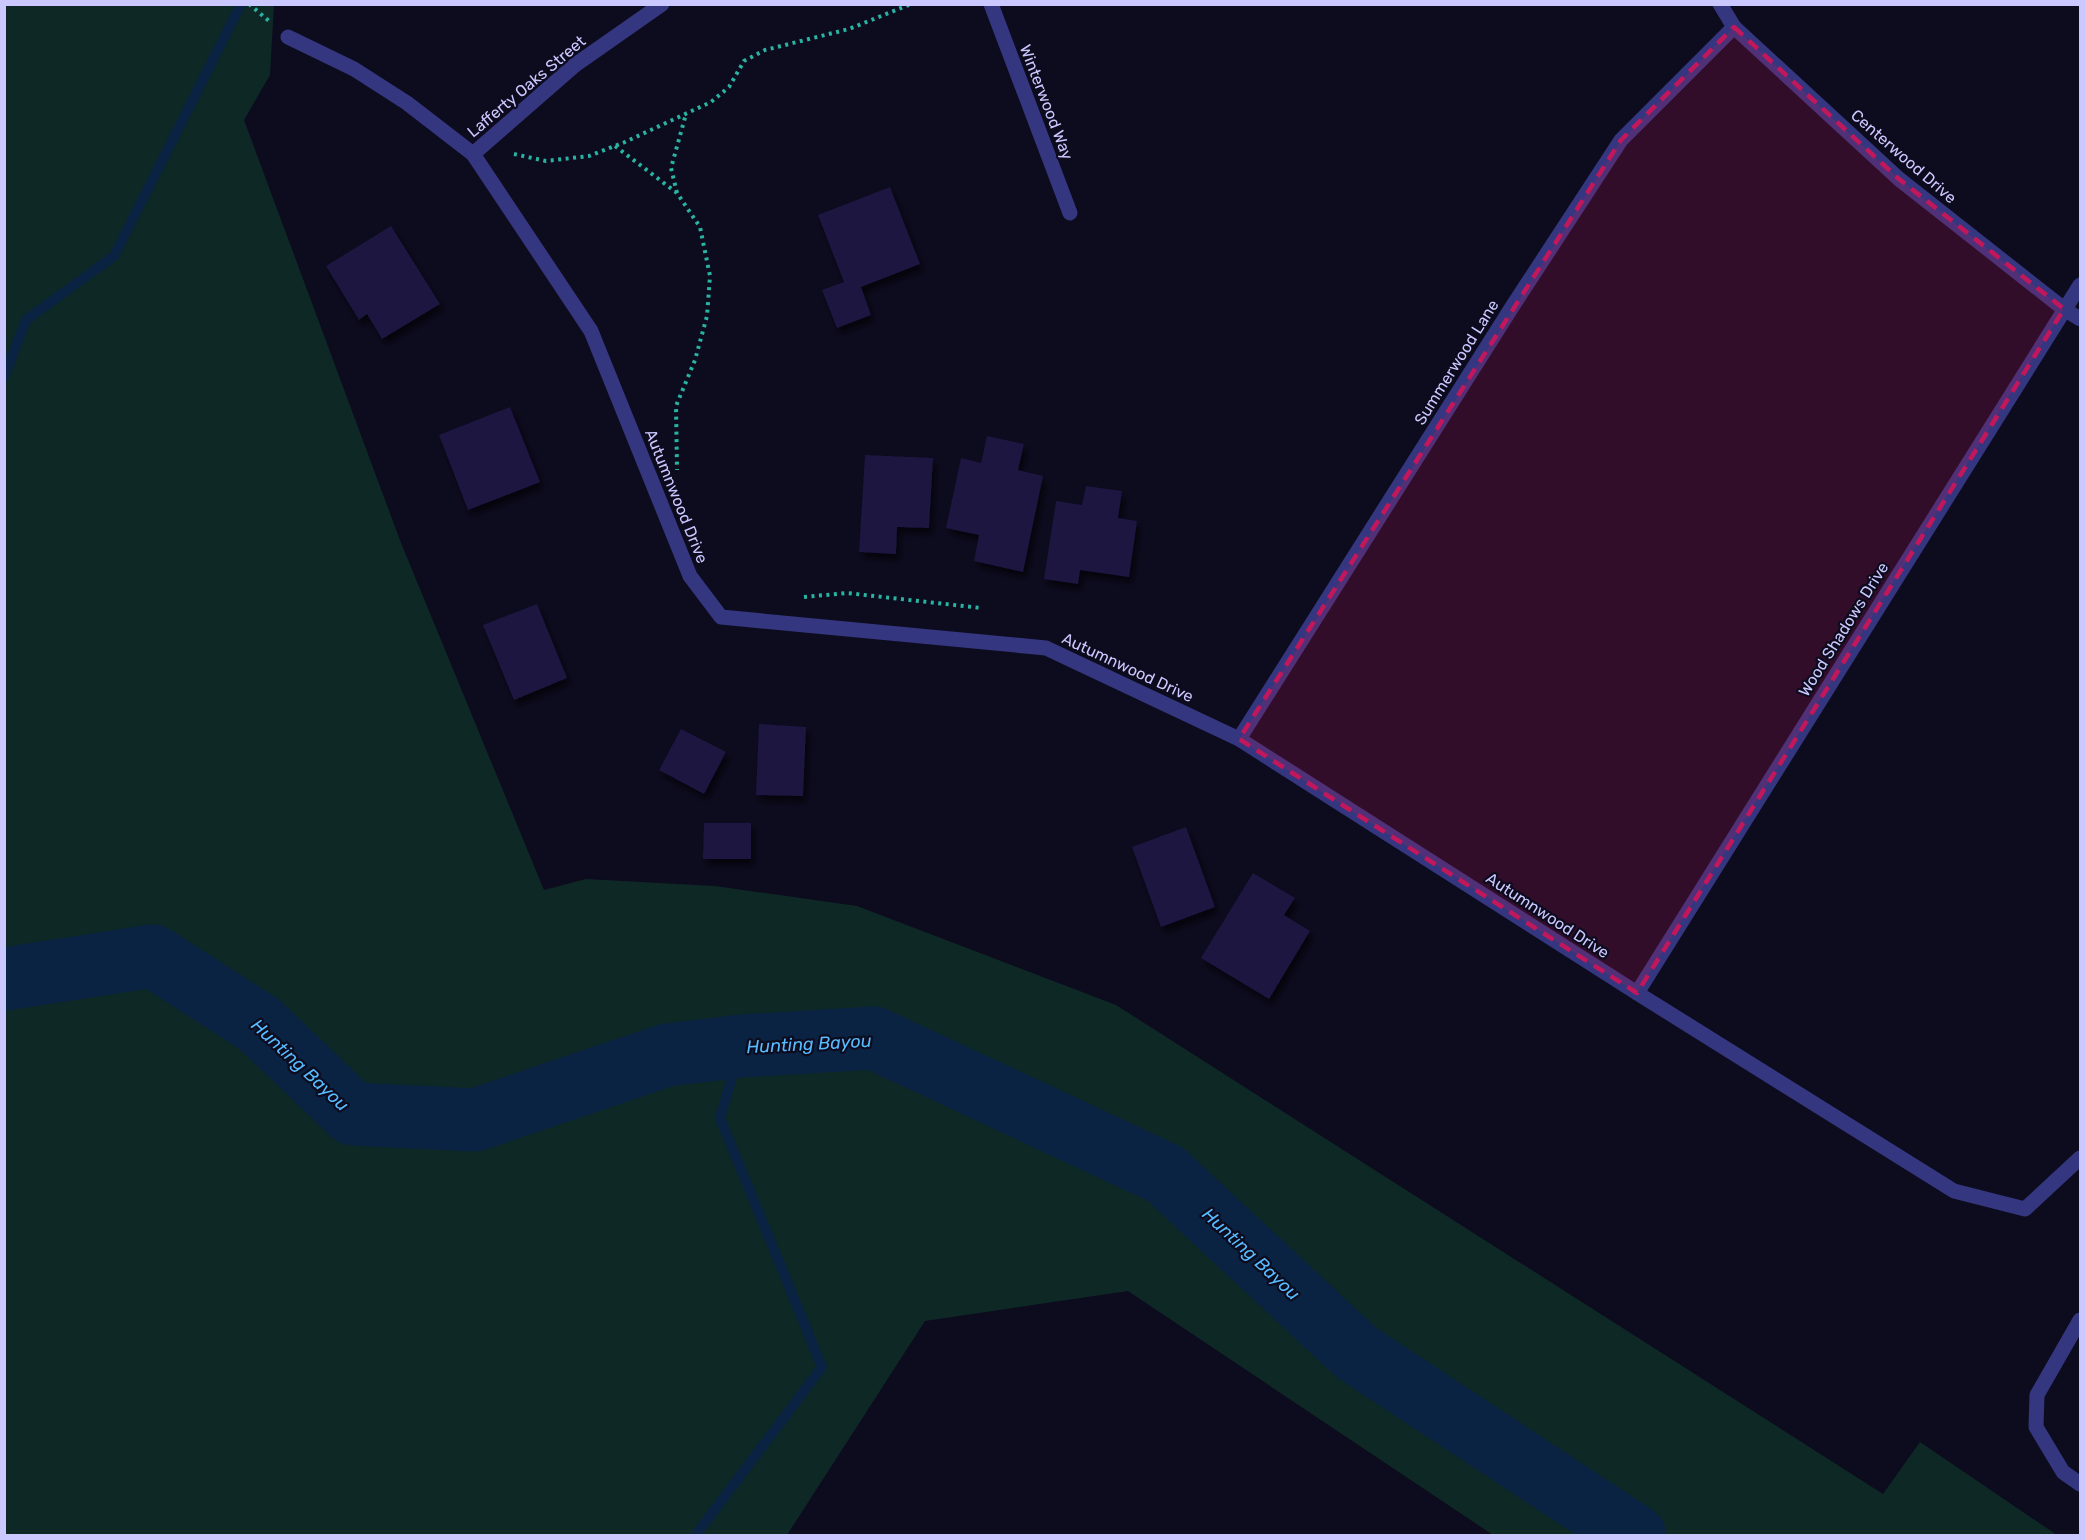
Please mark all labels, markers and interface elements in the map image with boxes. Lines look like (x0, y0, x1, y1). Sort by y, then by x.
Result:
street label: Lafferty Oaks Street (463, 31, 589, 141)
street label: Winterwood Way (1016, 42, 1077, 163)
street label: Centerwood Drive (1847, 105, 1960, 207)
street label: Summerwood Lane (1410, 296, 1503, 428)
street label: Autumnwood Drive (641, 426, 712, 566)
street label: Wood Shadows Drive (1794, 559, 1892, 700)
street label: Autumnwood Drive (1059, 629, 1197, 706)
street label: Autumnwood Drive (1483, 869, 1613, 962)
water label: Hunting Bayou (247, 1014, 353, 1116)
water label: Hunting Bayou (746, 1030, 872, 1058)
water label: Hunting Bayou (1198, 1203, 1304, 1305)

